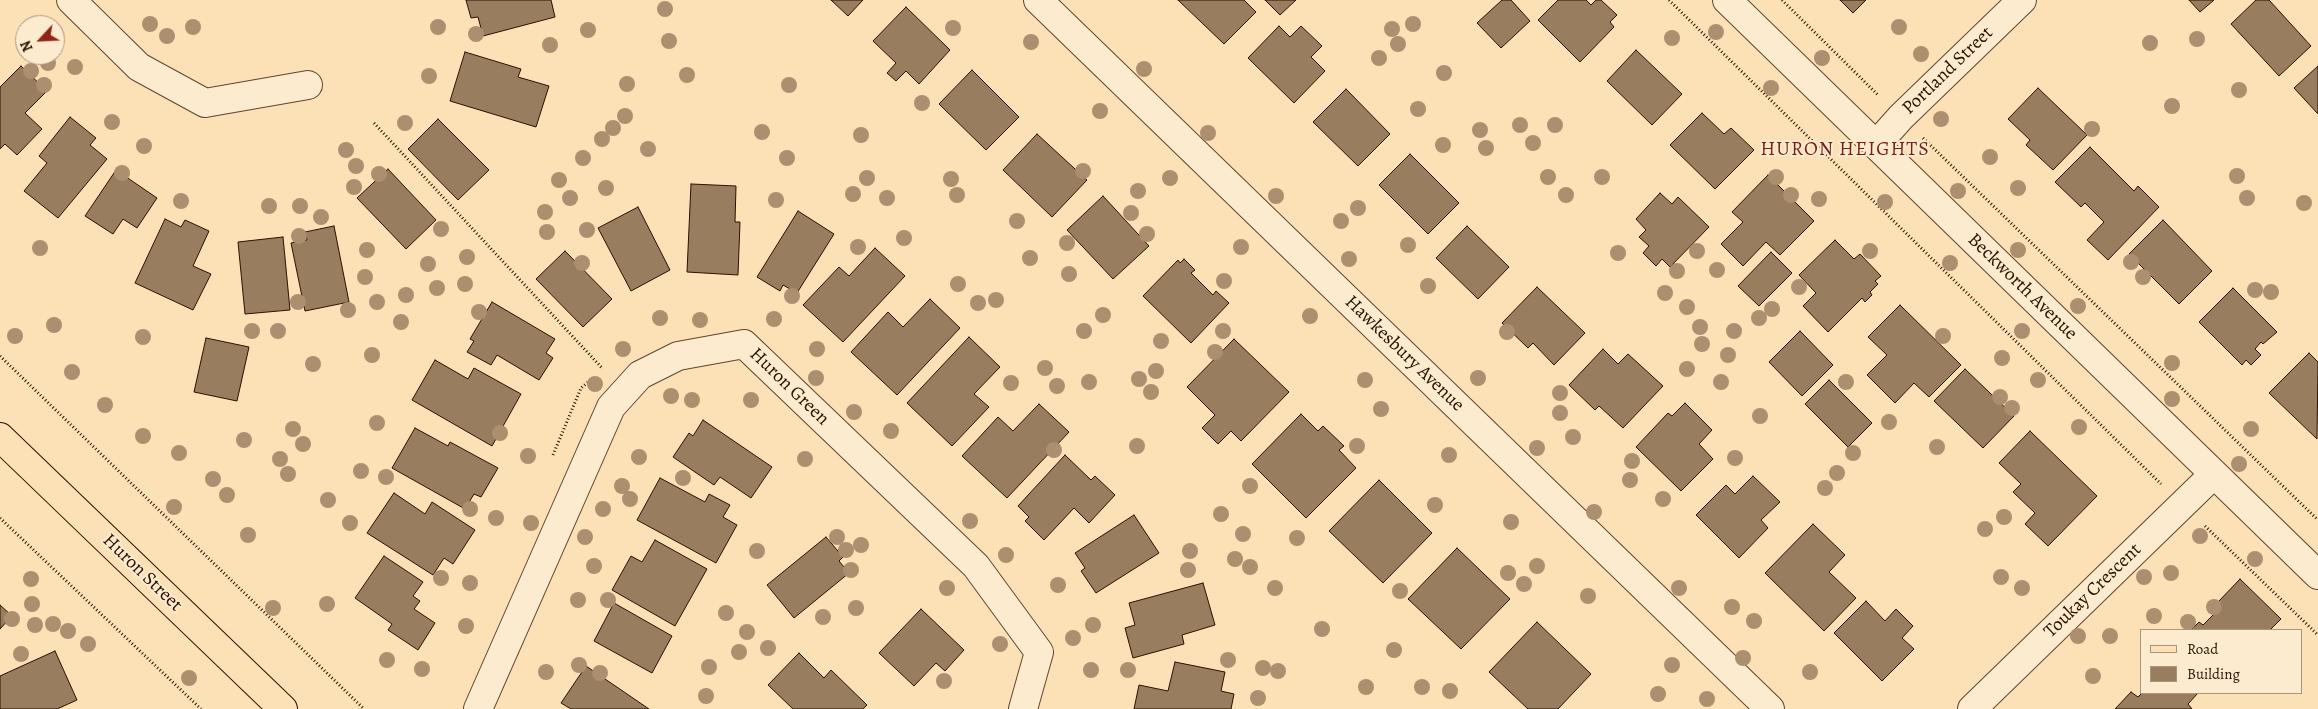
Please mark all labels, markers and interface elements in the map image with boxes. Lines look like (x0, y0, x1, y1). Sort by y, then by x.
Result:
north arrow (15, 15, 65, 65)
street label: Portland Street (1898, 22, 1998, 120)
text: N (16, 37, 38, 55)
district label: HURON HEIGHTS (1759, 138, 1931, 162)
street label: Beckworth Avenue (1962, 229, 2082, 345)
street label: Hawkesbury Avenue (1339, 291, 1469, 417)
street label: Huron Green (744, 343, 834, 431)
street label: Huron Street (97, 529, 187, 617)
street label: Toukay Crescent (2040, 539, 2146, 643)
legend (2140, 629, 2303, 694)
text: Road (2187, 639, 2218, 659)
text: Building (2187, 664, 2240, 684)

